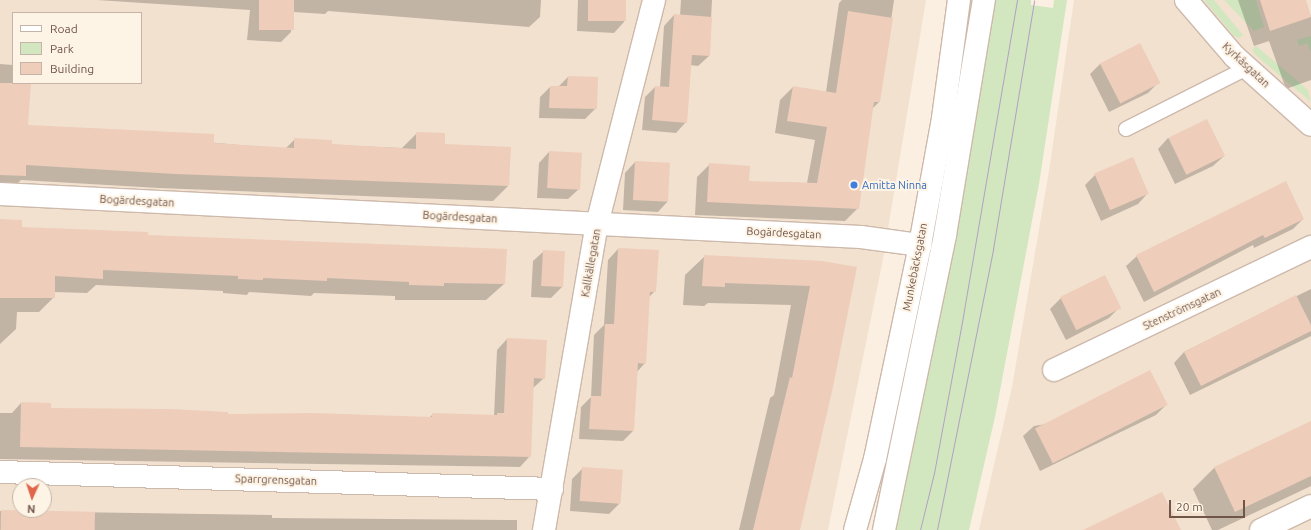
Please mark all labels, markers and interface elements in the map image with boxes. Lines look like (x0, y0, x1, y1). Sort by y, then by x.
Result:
legend (12, 12, 142, 84)
text: Road (50, 22, 78, 35)
street label: Kyrkåsgatan (1219, 40, 1273, 90)
text: Park (50, 42, 74, 55)
text: Building (50, 62, 94, 75)
place label: Amitta Ninna (862, 178, 927, 192)
marker: Amitta Ninna (849, 180, 859, 190)
street label: Bogärdesgatan (99, 192, 175, 210)
street label: Bogärdesgatan (422, 208, 498, 226)
street label: Munkebäcksgatan (900, 222, 930, 312)
street label: Bogärdesgatan (746, 224, 822, 242)
street label: Kallkällegatan (578, 228, 604, 298)
street label: Stenströmsgatan (1141, 285, 1223, 333)
street label: Sparrgrensgatan (235, 472, 317, 488)
north arrow (12, 478, 52, 518)
scale bar (1171, 492, 1247, 518)
text: 20 m (1176, 500, 1203, 513)
text: N (27, 503, 36, 515)

